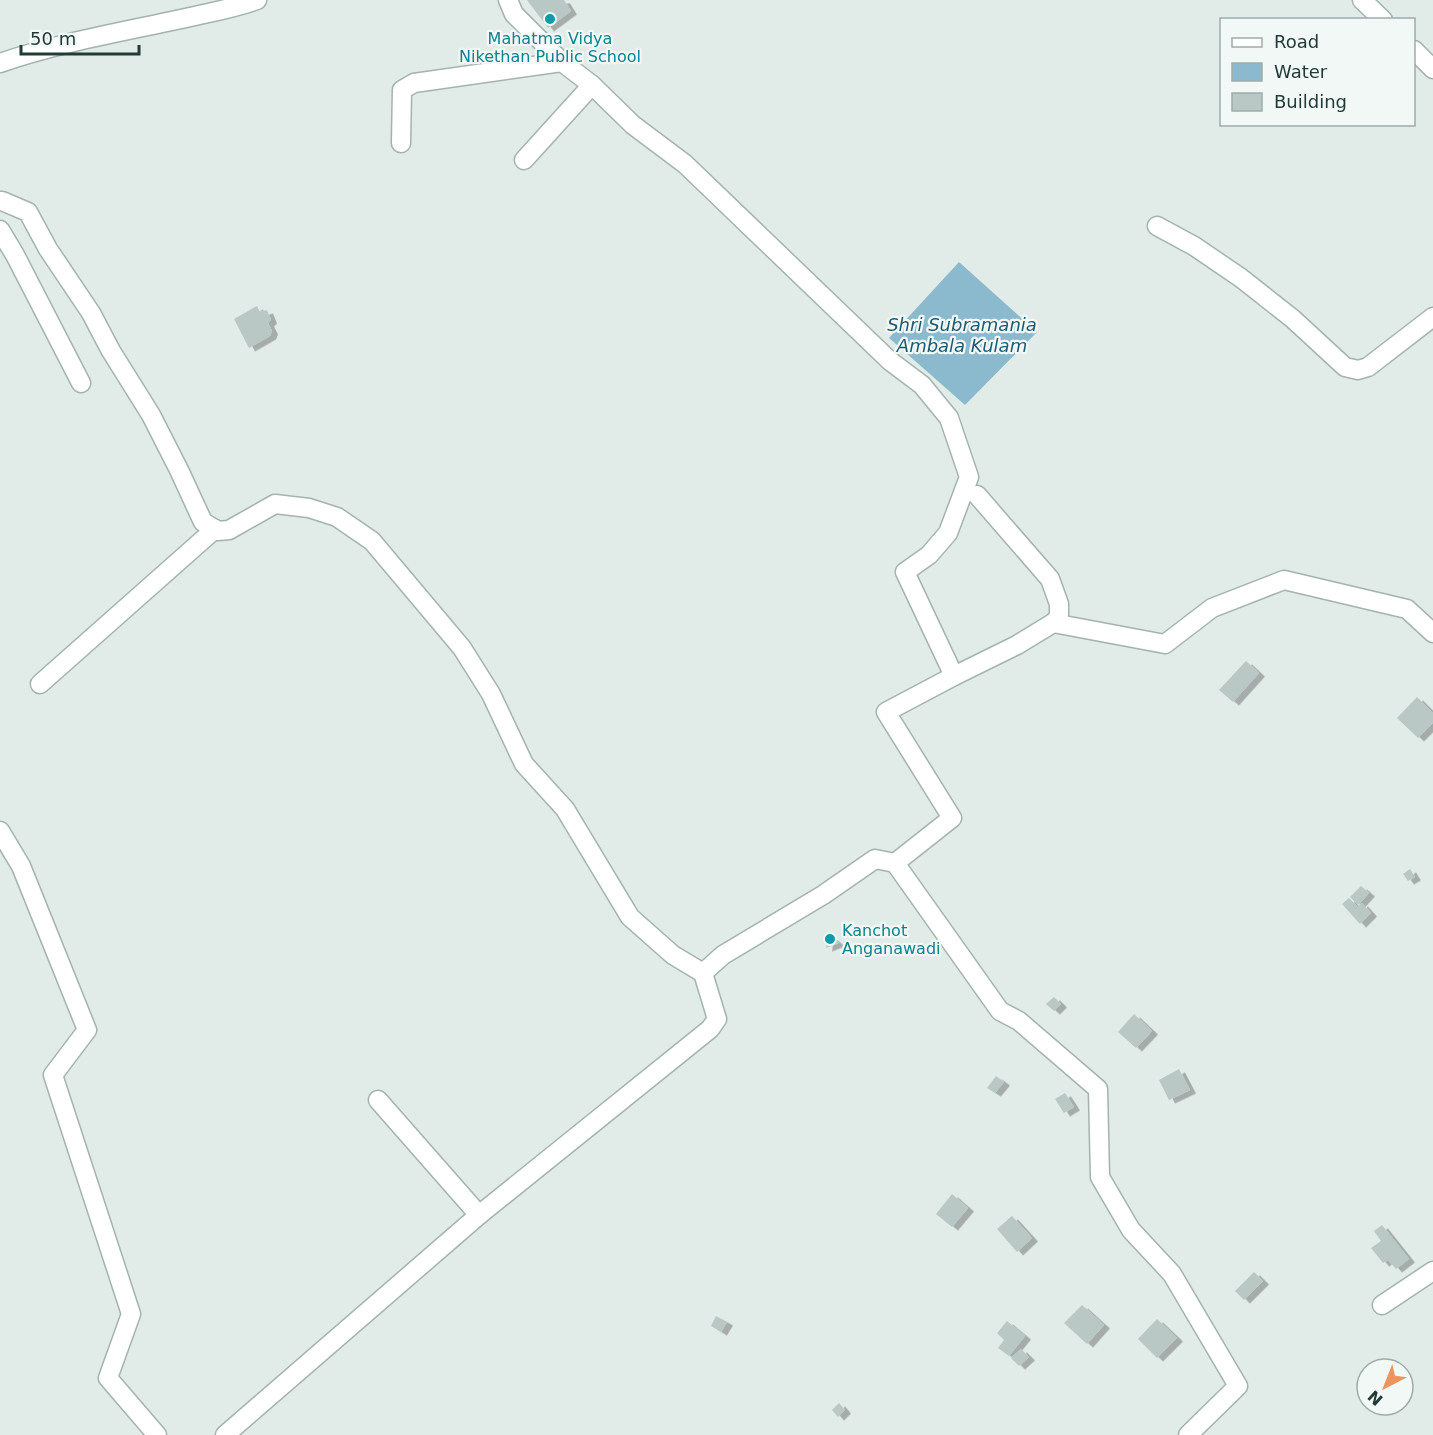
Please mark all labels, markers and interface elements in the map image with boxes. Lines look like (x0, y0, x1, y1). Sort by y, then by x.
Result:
marker: Mahatma Vidya Nikethan Public School (543, 12, 557, 26)
scale bar (21, 18, 140, 56)
legend (1220, 18, 1415, 126)
text: 50 m (30, 28, 76, 49)
place label: Mahatma Vidya Nikethan Public School (459, 29, 641, 66)
text: Road (1274, 31, 1319, 52)
text: Water (1274, 61, 1328, 82)
text: Building (1274, 91, 1347, 112)
water label: Shri Subramania Ambala Kulam (887, 314, 1037, 356)
place label: Kanchot Anganawadi (842, 921, 940, 958)
marker: Kanchot Anganawadi (823, 932, 837, 946)
north arrow (1355, 1357, 1415, 1417)
text: N (1364, 1386, 1387, 1409)

